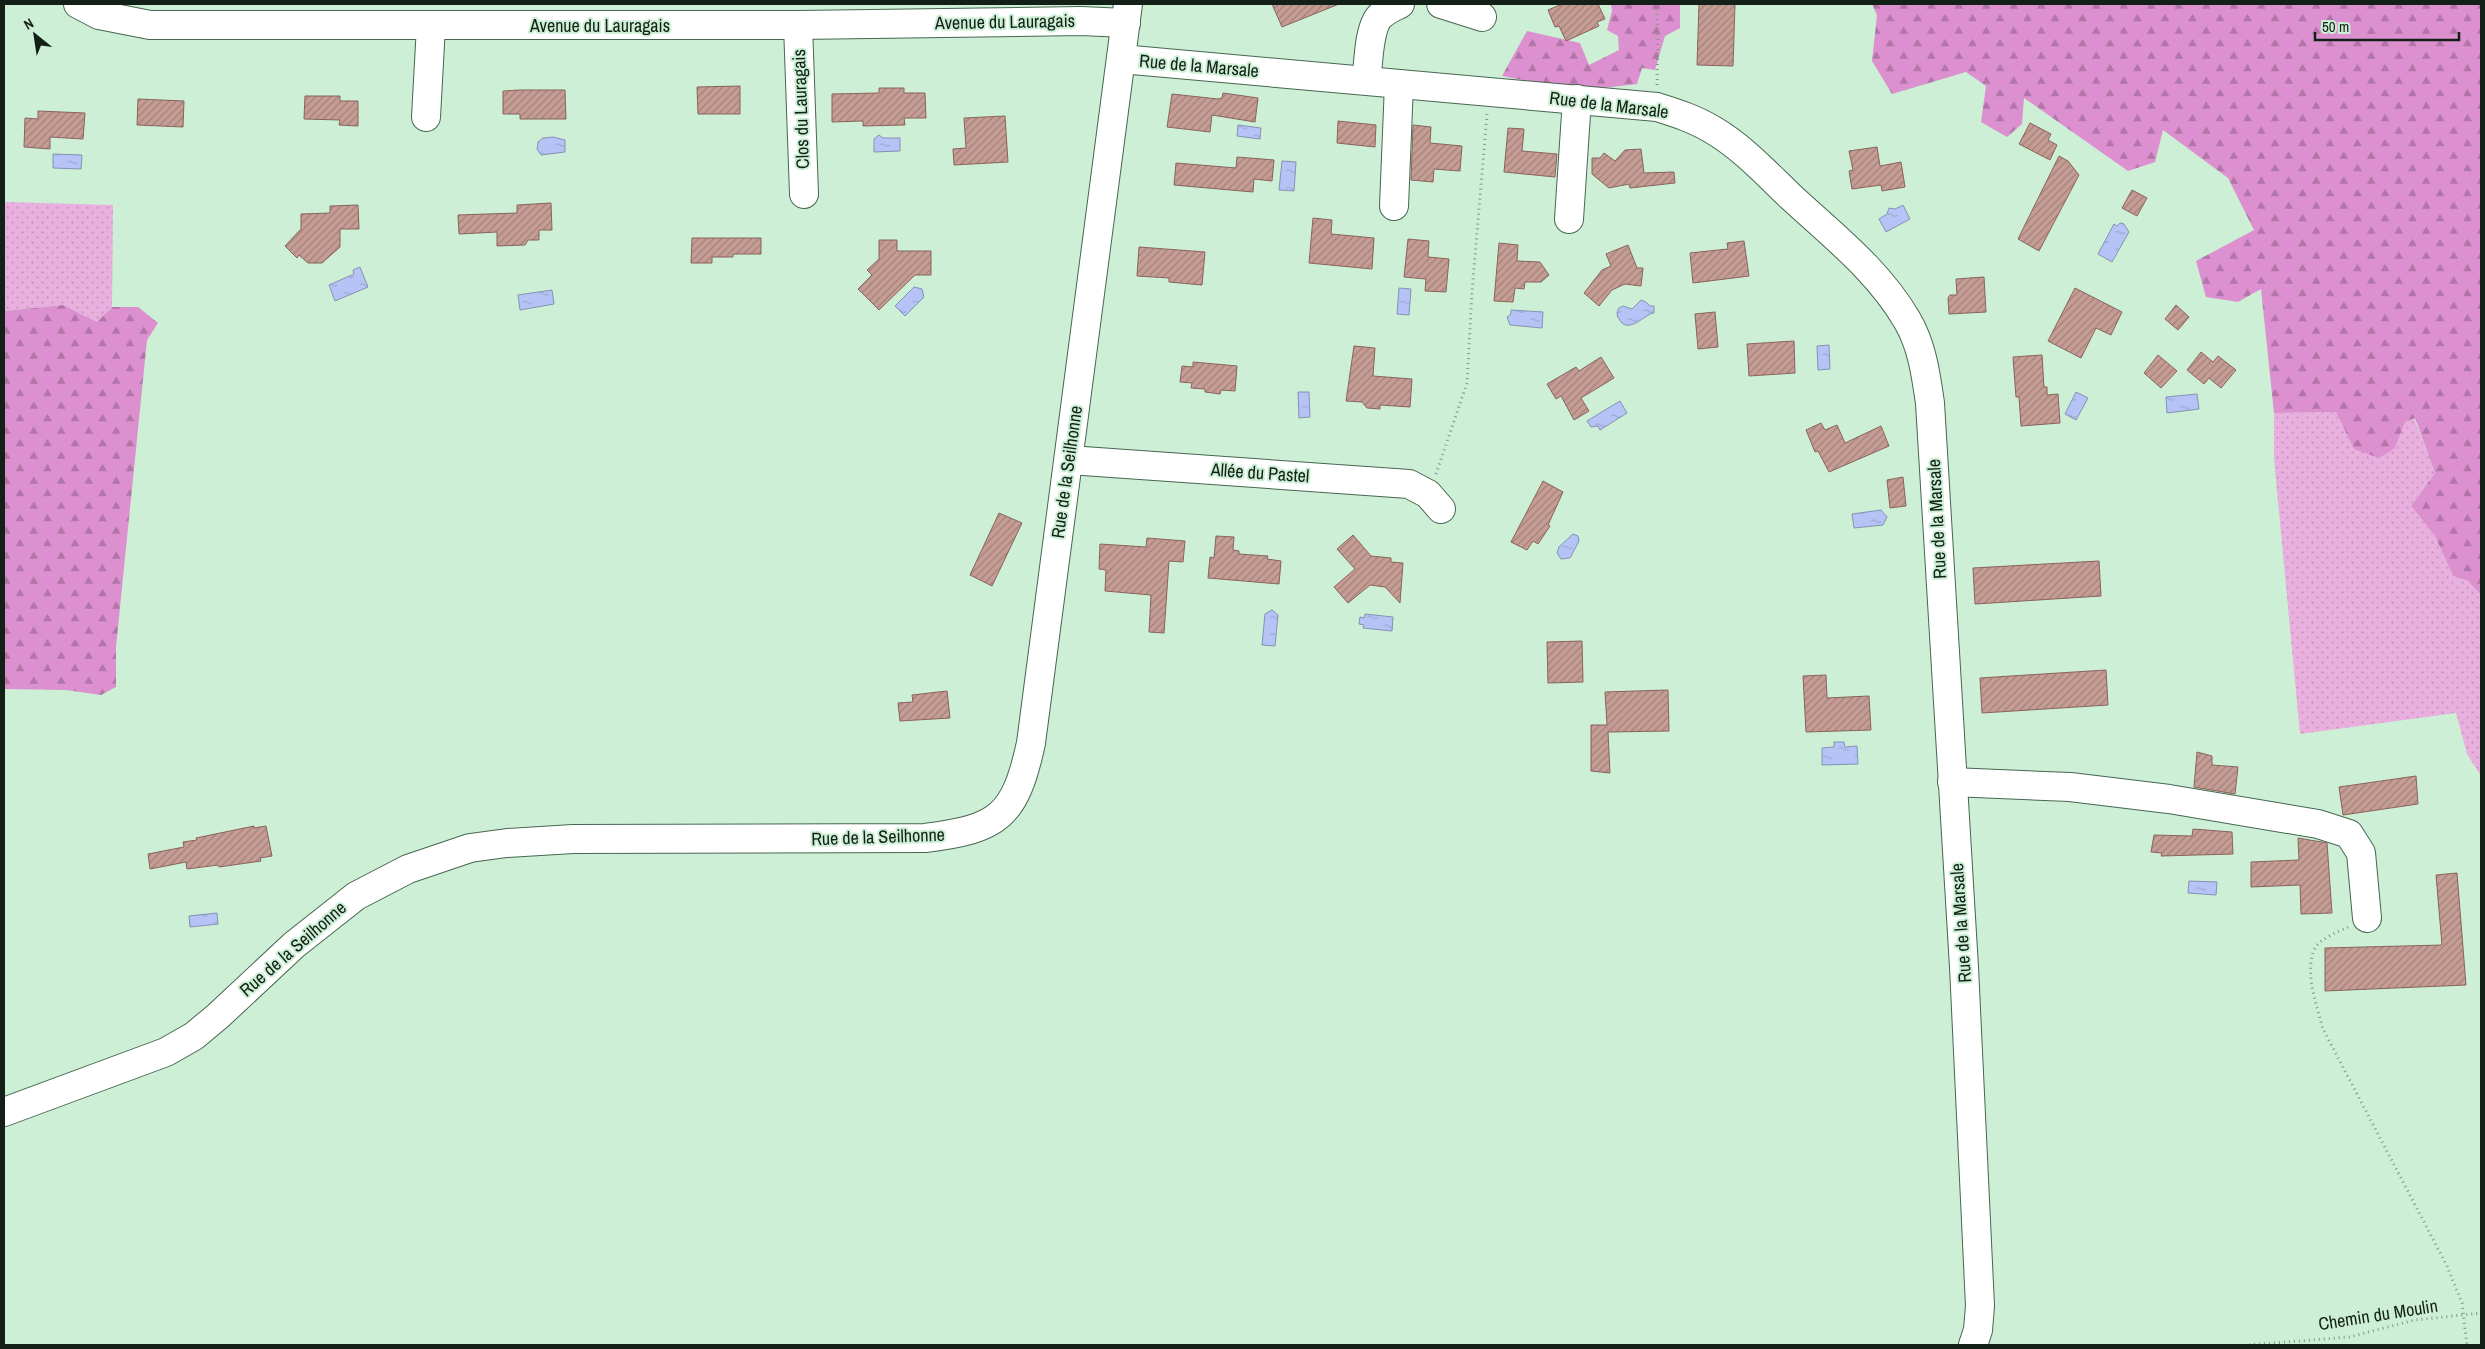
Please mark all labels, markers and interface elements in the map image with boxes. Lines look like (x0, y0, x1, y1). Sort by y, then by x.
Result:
street label: Avenue du Lauragais (934, 8, 1075, 35)
north arrow (10, 10, 60, 60)
scale bar (2315, 10, 2459, 42)
street label: Avenue du Lauragais (529, 13, 670, 38)
text: N (20, 14, 37, 34)
text: 50 m (2322, 16, 2349, 37)
street label: Rue de la Marsale (1138, 48, 1260, 83)
street label: Clos du Lauragais (786, 49, 815, 169)
street label: Rue de la Marsale (1548, 85, 1670, 124)
street label: Rue de la Seilhonne (1045, 404, 1088, 540)
street label: Allée du Pastel (1209, 457, 1310, 488)
street label: Rue de la Marsale (1921, 459, 1952, 579)
street label: Rue de la Seilhonne (811, 822, 945, 851)
street label: Rue de la Marsale (1944, 862, 1977, 984)
street label: Rue de la Seilhonne (234, 895, 351, 1002)
street label: Chemin du Moulin (2316, 1293, 2439, 1336)

